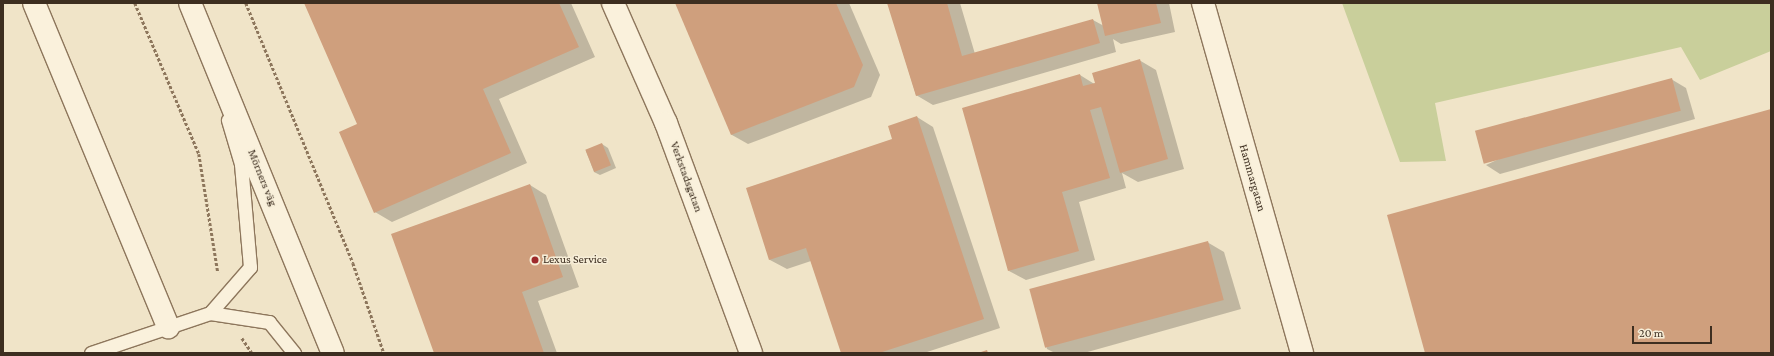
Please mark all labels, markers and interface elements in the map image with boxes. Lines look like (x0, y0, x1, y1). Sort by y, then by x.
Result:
street label: Verkstadsgatan (667, 140, 705, 214)
street label: Hammargatan (1235, 143, 1269, 213)
street label: Mörners väg (244, 148, 280, 208)
place label: Lexus Service (543, 253, 607, 267)
marker: Lexus Service (530, 255, 540, 265)
scale bar (1634, 318, 1714, 344)
text: 20 m (1639, 326, 1663, 340)

